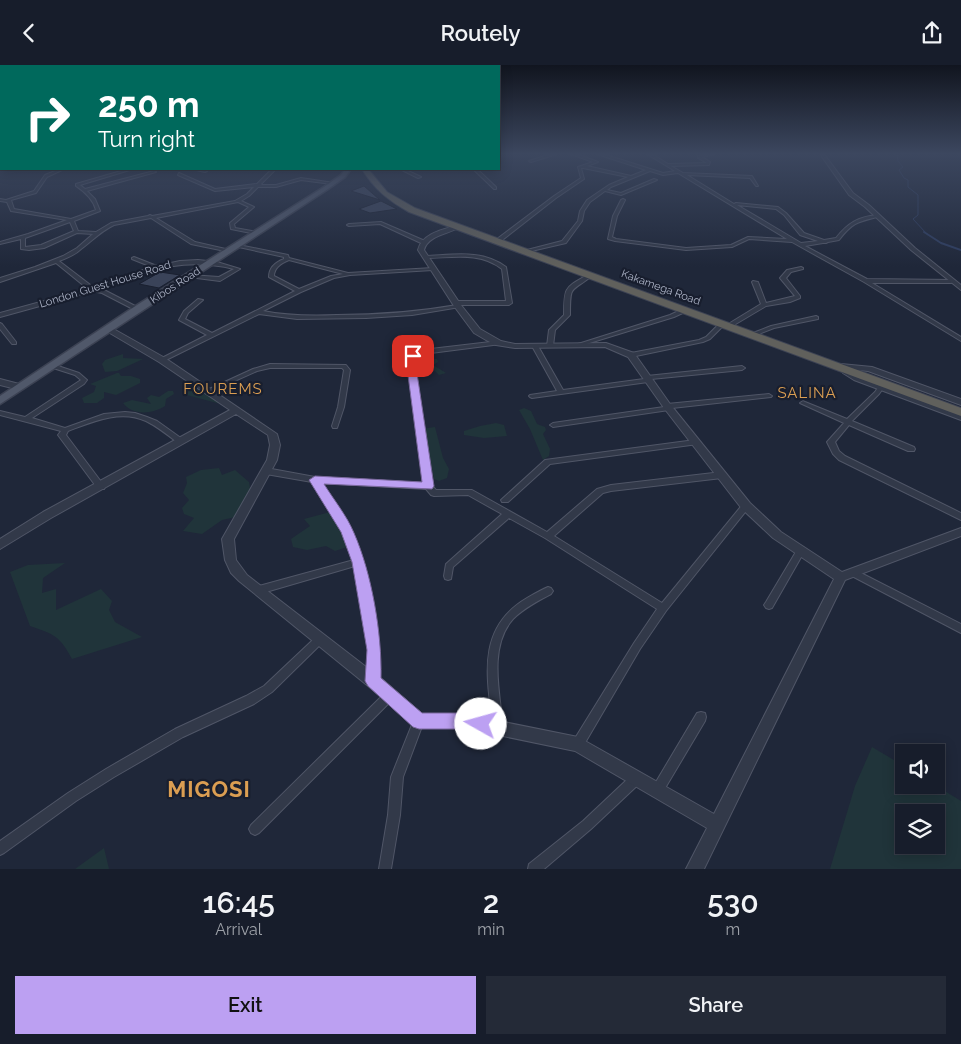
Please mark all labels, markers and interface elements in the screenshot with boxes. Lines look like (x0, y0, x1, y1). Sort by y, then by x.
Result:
icon: back (15, 19, 43, 47)
icon: share (918, 19, 946, 47)
text: Routely (441, 20, 520, 46)
text: 250 m (98, 84, 200, 125)
icon: right (15, 85, 80, 150)
text: Turn right (98, 126, 195, 152)
street label: London Guest House Road (38, 258, 173, 311)
street label: Kibos Road (148, 264, 203, 306)
street label: Kakamega Road (619, 267, 702, 308)
pin (392, 335, 434, 377)
icon: arrive (399, 342, 427, 370)
district label: FOUREMS (183, 380, 263, 398)
district label: SALINA (777, 384, 837, 402)
position arrow (454, 697, 506, 749)
map controls (895, 744, 945, 854)
button: sound (895, 744, 945, 794)
district label: MIGOSI (167, 776, 251, 802)
button: layers (895, 804, 945, 854)
text: 16:45 (202, 885, 275, 920)
text: 2 (483, 885, 499, 920)
text: 530 (707, 885, 759, 920)
text: Arrival (215, 920, 262, 939)
text: min (477, 920, 505, 939)
text: m (726, 920, 740, 939)
button: Exit (15, 976, 476, 1034)
button: Share (486, 976, 946, 1034)

